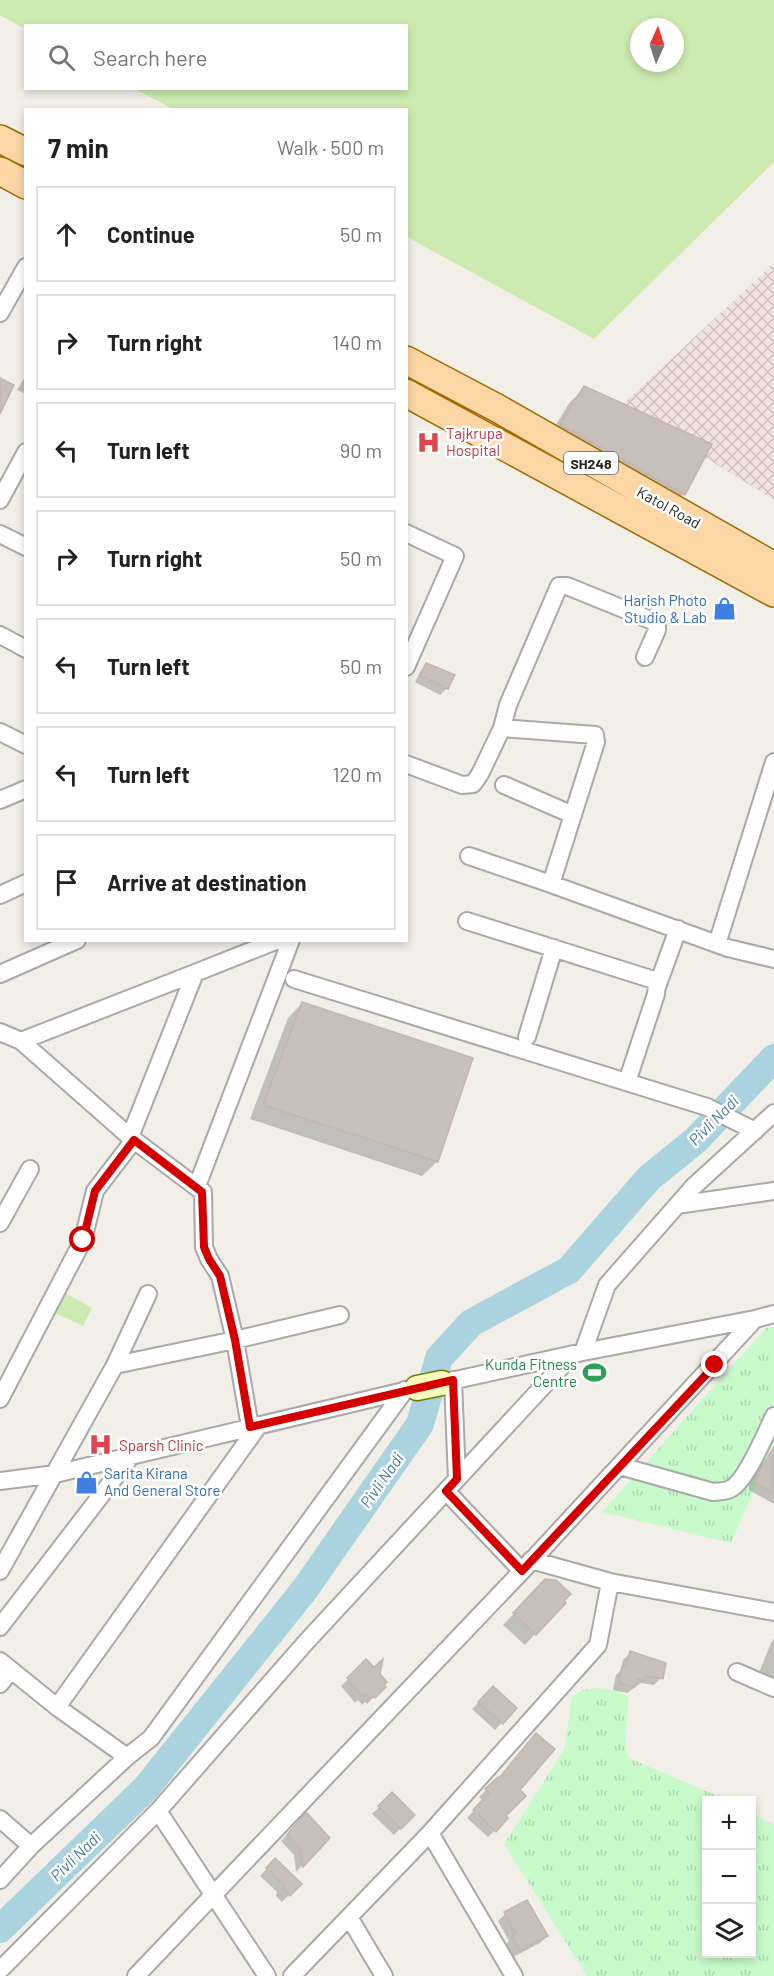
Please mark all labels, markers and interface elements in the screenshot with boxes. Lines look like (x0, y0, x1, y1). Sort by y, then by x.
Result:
north arrow (630, 18, 684, 72)
search box (24, 24, 408, 90)
icon: search (45, 41, 78, 74)
text: Search here (93, 44, 207, 70)
text: 7 min (48, 132, 109, 163)
text: Walk · 500 m (277, 135, 384, 159)
icon: ahead (50, 218, 83, 251)
text: Continue (107, 221, 195, 247)
text: 50 m (340, 222, 382, 246)
icon: right (50, 326, 83, 359)
text: Turn right (107, 329, 202, 355)
text: 140 m (332, 330, 382, 354)
place label: Tajkrupa Hospital (446, 424, 503, 459)
hospital icon: Tajkrupa Hospital (415, 429, 441, 455)
icon: left (50, 434, 83, 467)
text: Turn left (107, 437, 190, 463)
text: 90 m (340, 438, 382, 462)
road number: SH248 (564, 452, 618, 474)
street label: Katol Road (634, 482, 704, 532)
icon: right (50, 542, 83, 575)
text: Turn right (107, 545, 202, 571)
text: 50 m (340, 546, 382, 570)
place label: Harish Photo Studio & Lab (624, 591, 707, 626)
shop icon: Harish Photo Studio & Lab (712, 596, 738, 622)
icon: left (50, 650, 83, 683)
text: Turn left (107, 653, 190, 679)
text: 50 m (340, 654, 382, 678)
icon: left (50, 758, 83, 791)
text: Turn left (107, 761, 190, 787)
text: 120 m (332, 762, 382, 786)
icon: arrive (50, 866, 83, 899)
text: Arrive at destination (107, 869, 306, 895)
water label: Pivli Nadi (684, 1091, 742, 1149)
route start (69, 1226, 95, 1252)
route end (701, 1351, 727, 1377)
place label: Kunda Fitness Centre (485, 1355, 577, 1390)
sports icon: Kunda Fitness Centre (582, 1360, 608, 1386)
hospital icon: Sparsh Clinic (88, 1432, 114, 1458)
place label: Sparsh Clinic (119, 1436, 204, 1454)
water label: Pivli Nadi (355, 1449, 407, 1511)
place label: Sarita Kirana And General Store (104, 1464, 221, 1499)
shop icon: Sarita Kirana And General Store (73, 1469, 99, 1495)
map controls (702, 1796, 756, 1958)
button: + (702, 1796, 756, 1850)
water label: Pivli Nadi (46, 1827, 104, 1885)
button: − (702, 1850, 756, 1904)
button: layers (702, 1904, 756, 1958)

